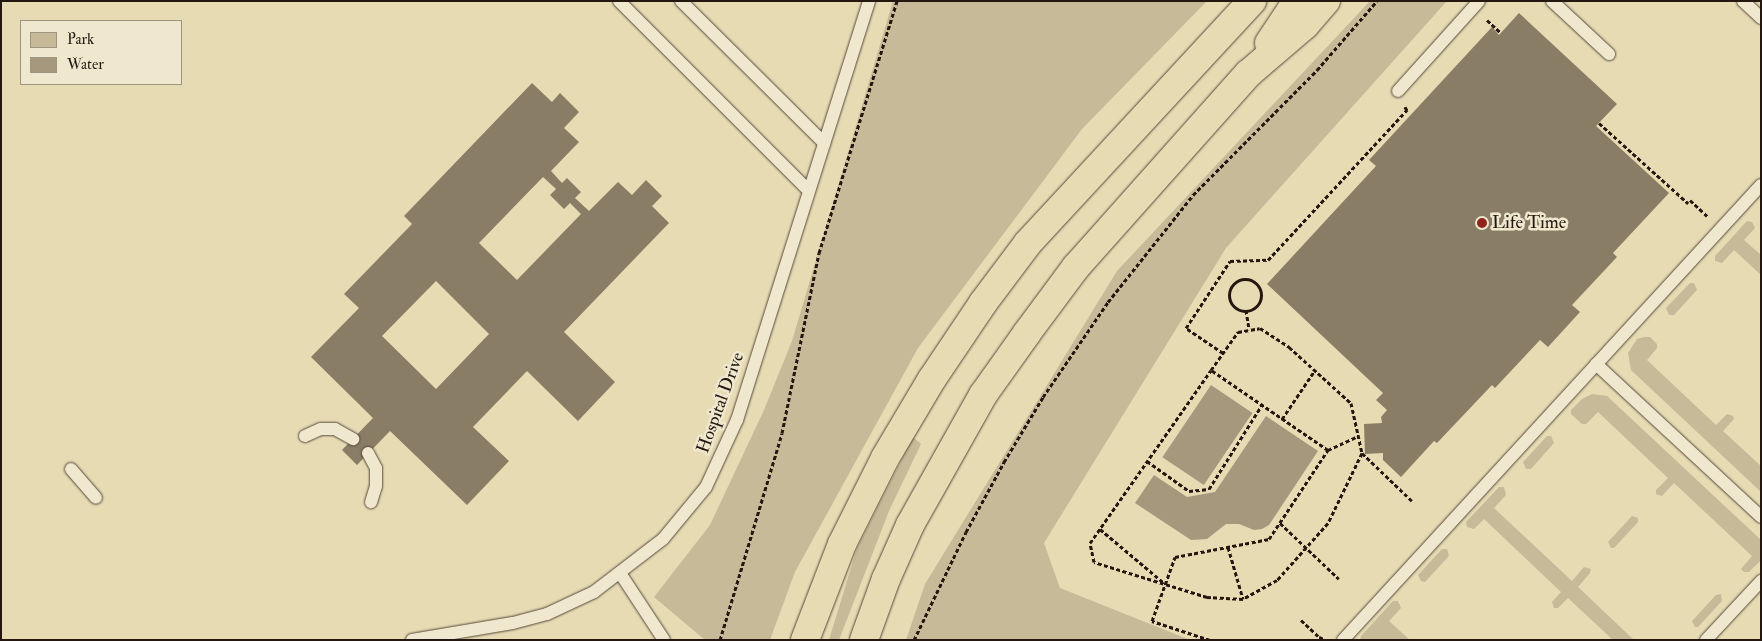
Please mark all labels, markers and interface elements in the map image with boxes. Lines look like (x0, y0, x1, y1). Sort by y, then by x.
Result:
legend (20, 20, 182, 85)
text: Park (67, 30, 94, 49)
text: Water (67, 55, 104, 74)
place label: Life Time (1492, 212, 1566, 234)
marker: Life Time (1476, 217, 1488, 229)
street label: Hospital Drive (693, 350, 749, 456)

